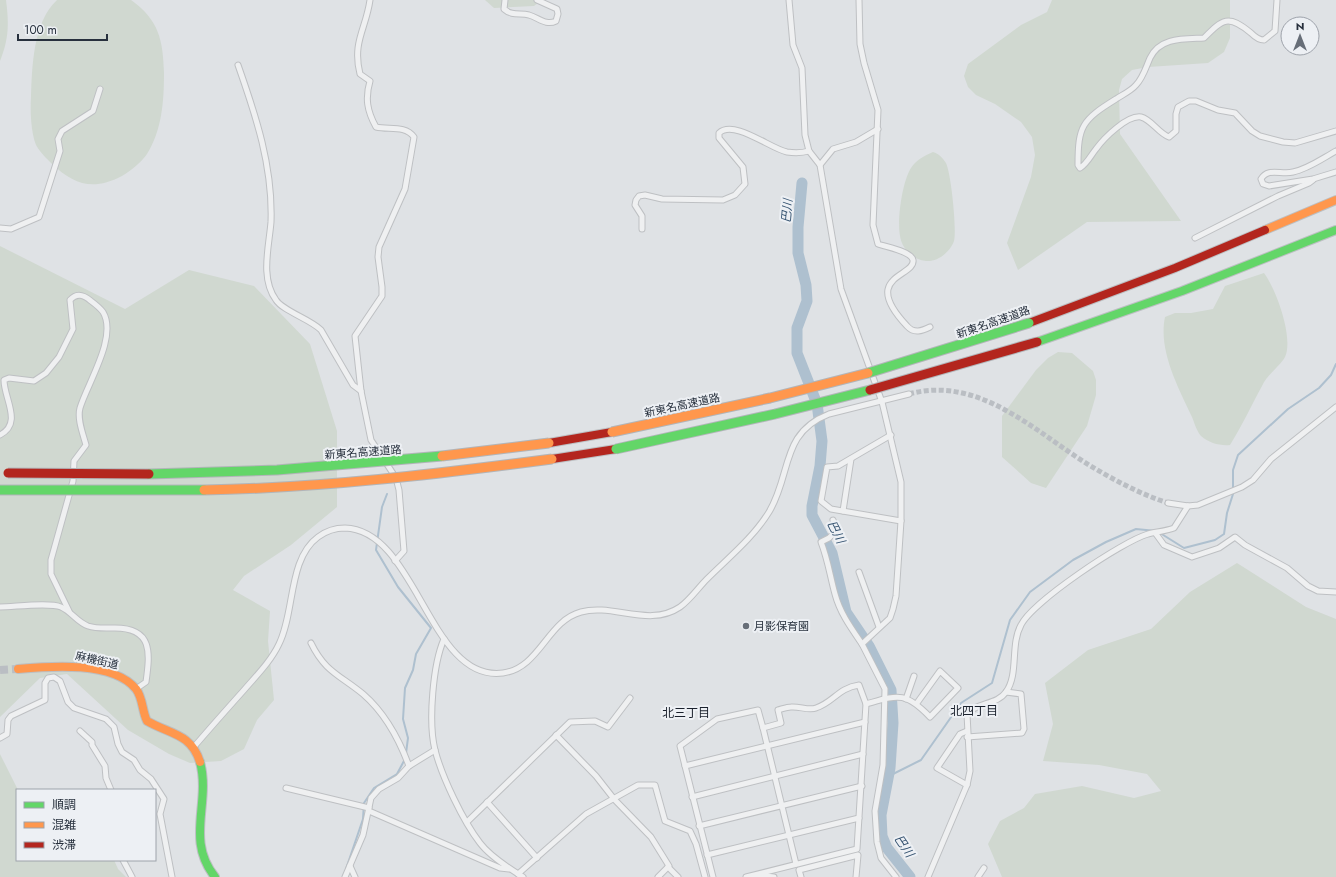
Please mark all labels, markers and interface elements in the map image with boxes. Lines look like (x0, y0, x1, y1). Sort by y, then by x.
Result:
scale bar (18, 16, 107, 42)
north arrow (1280, 16, 1320, 56)
text: N (1296, 18, 1304, 34)
text: 100 m (24, 21, 57, 39)
water label: 巴川 (777, 196, 797, 224)
street label: 新東名高速道路 (954, 302, 1032, 342)
street label: 新東名高速道路 (643, 389, 721, 421)
street label: 新東名高速道路 (324, 441, 402, 463)
water label: 巴川 (823, 517, 850, 549)
place label: 月影保育園 (754, 618, 809, 634)
marker: 月影保育園 (741, 621, 751, 631)
street label: 麻機街道 (74, 647, 120, 673)
district label: 北四丁目 (950, 702, 998, 720)
district label: 北三丁目 (662, 704, 710, 722)
legend (16, 789, 156, 861)
text: 順調 (52, 796, 76, 814)
text: 混雑 (52, 816, 76, 834)
water label: 巴川 (890, 831, 919, 863)
text: 渋滞 (52, 836, 76, 854)

